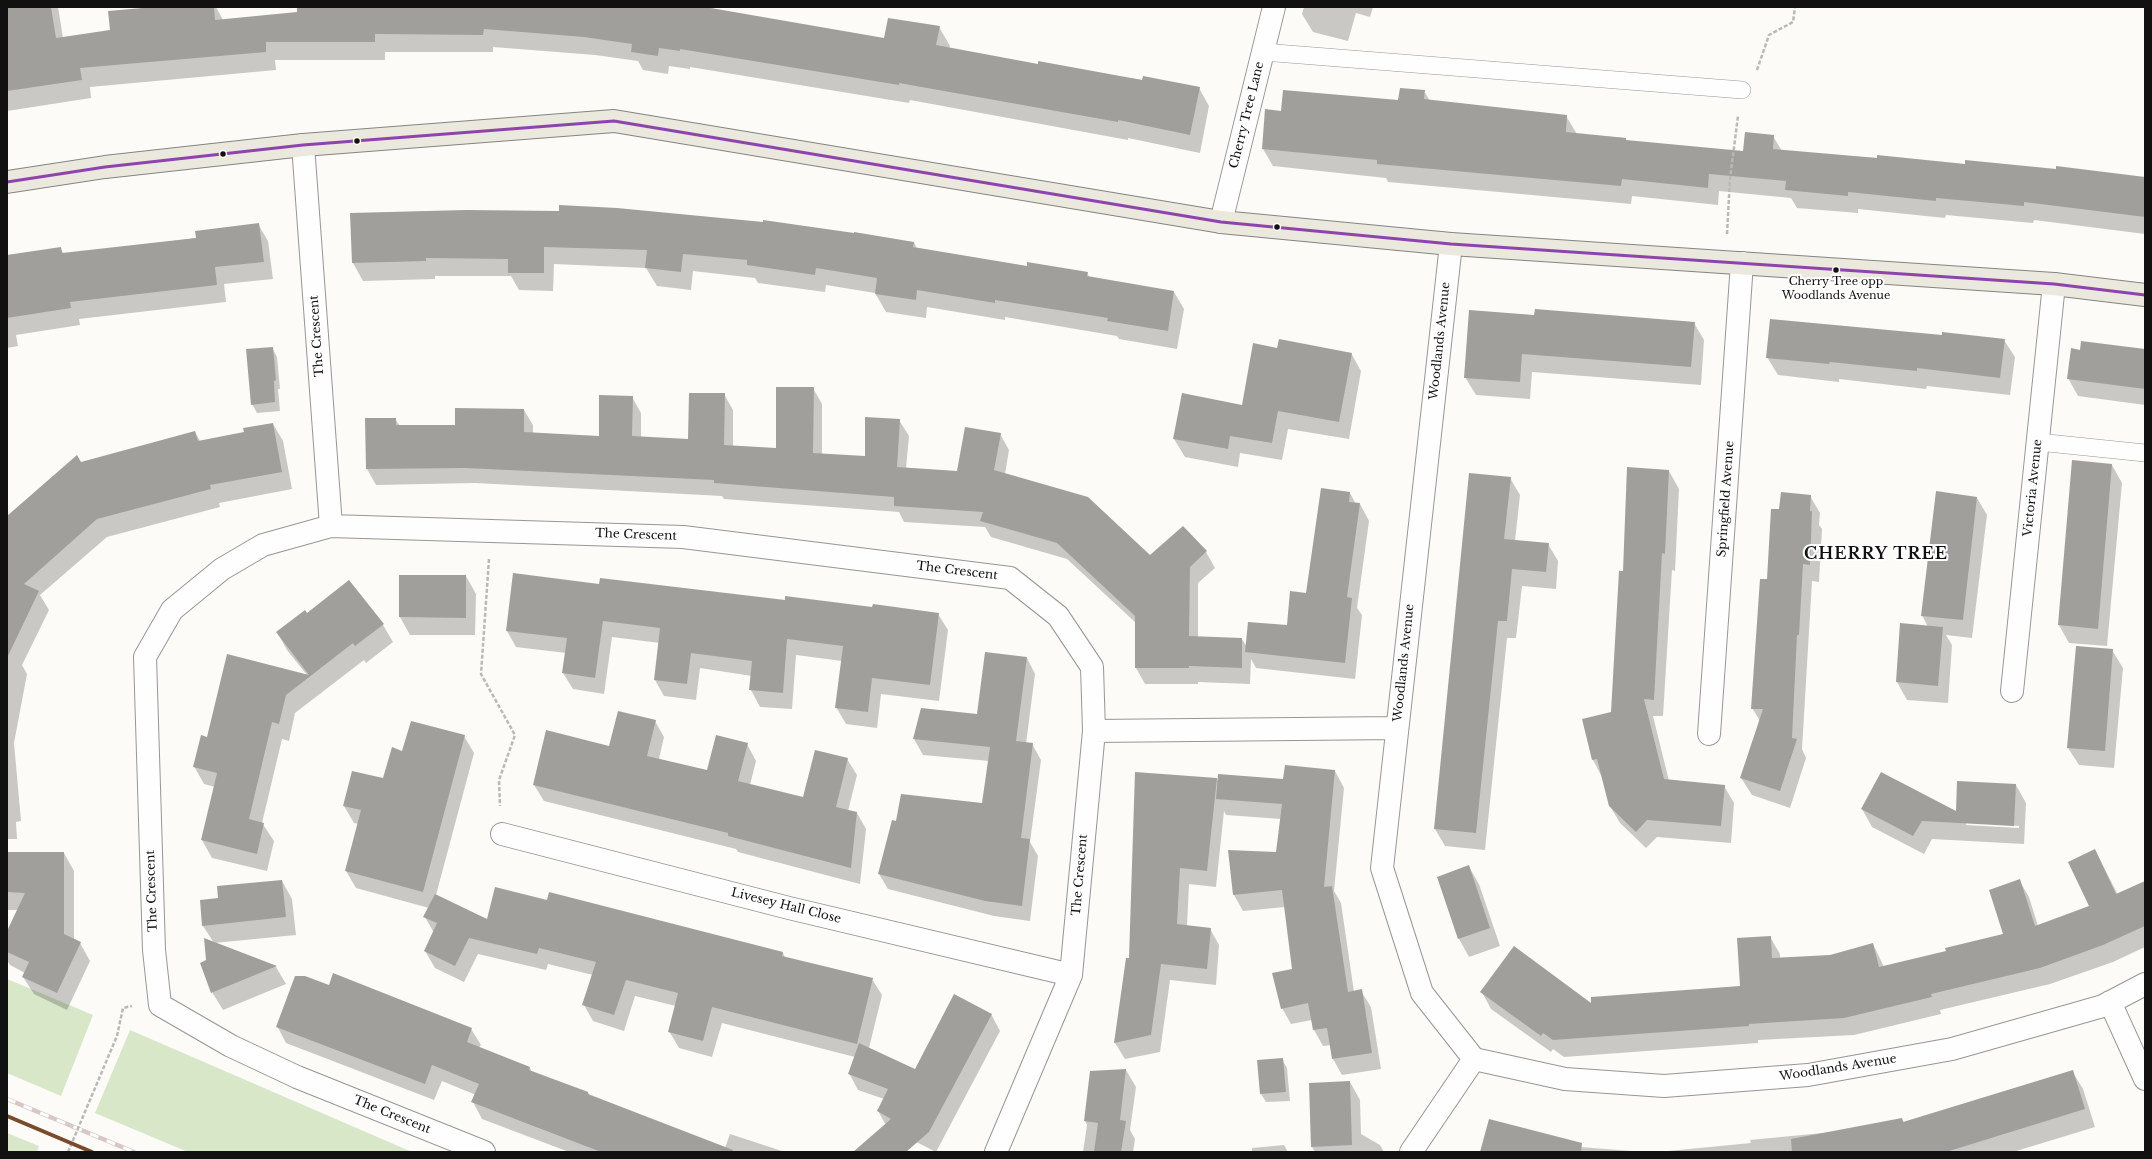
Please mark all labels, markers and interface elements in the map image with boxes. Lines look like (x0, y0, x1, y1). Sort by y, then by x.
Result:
street label: Cherry Tree Lane (1227, 60, 1267, 170)
unlabelled marker (352, 136, 362, 146)
unlabelled marker (218, 149, 228, 159)
unlabelled marker (1272, 222, 1282, 232)
marker: Cherry Tree opp Woodlands Avenue (1831, 265, 1841, 275)
place label: Cherry Tree opp Woodlands Avenue (1782, 275, 1890, 301)
street label: Woodlands Avenue (1427, 281, 1453, 401)
street label: The Crescent (307, 295, 327, 377)
street label: Victoria Avenue (2021, 439, 2045, 537)
street label: Springfield Avenue (1715, 440, 1737, 558)
street label: The Crescent (595, 526, 677, 544)
district label: CHERRY TREE (1804, 544, 1948, 564)
street label: The Crescent (915, 559, 999, 583)
street label: Woodlands Avenue (1391, 603, 1417, 723)
street label: The Crescent (1069, 834, 1091, 916)
street label: The Crescent (143, 850, 161, 932)
street label: Livesey Hall Close (730, 885, 842, 927)
street label: Woodlands Avenue (1778, 1052, 1898, 1084)
street label: The Crescent (351, 1093, 433, 1137)

